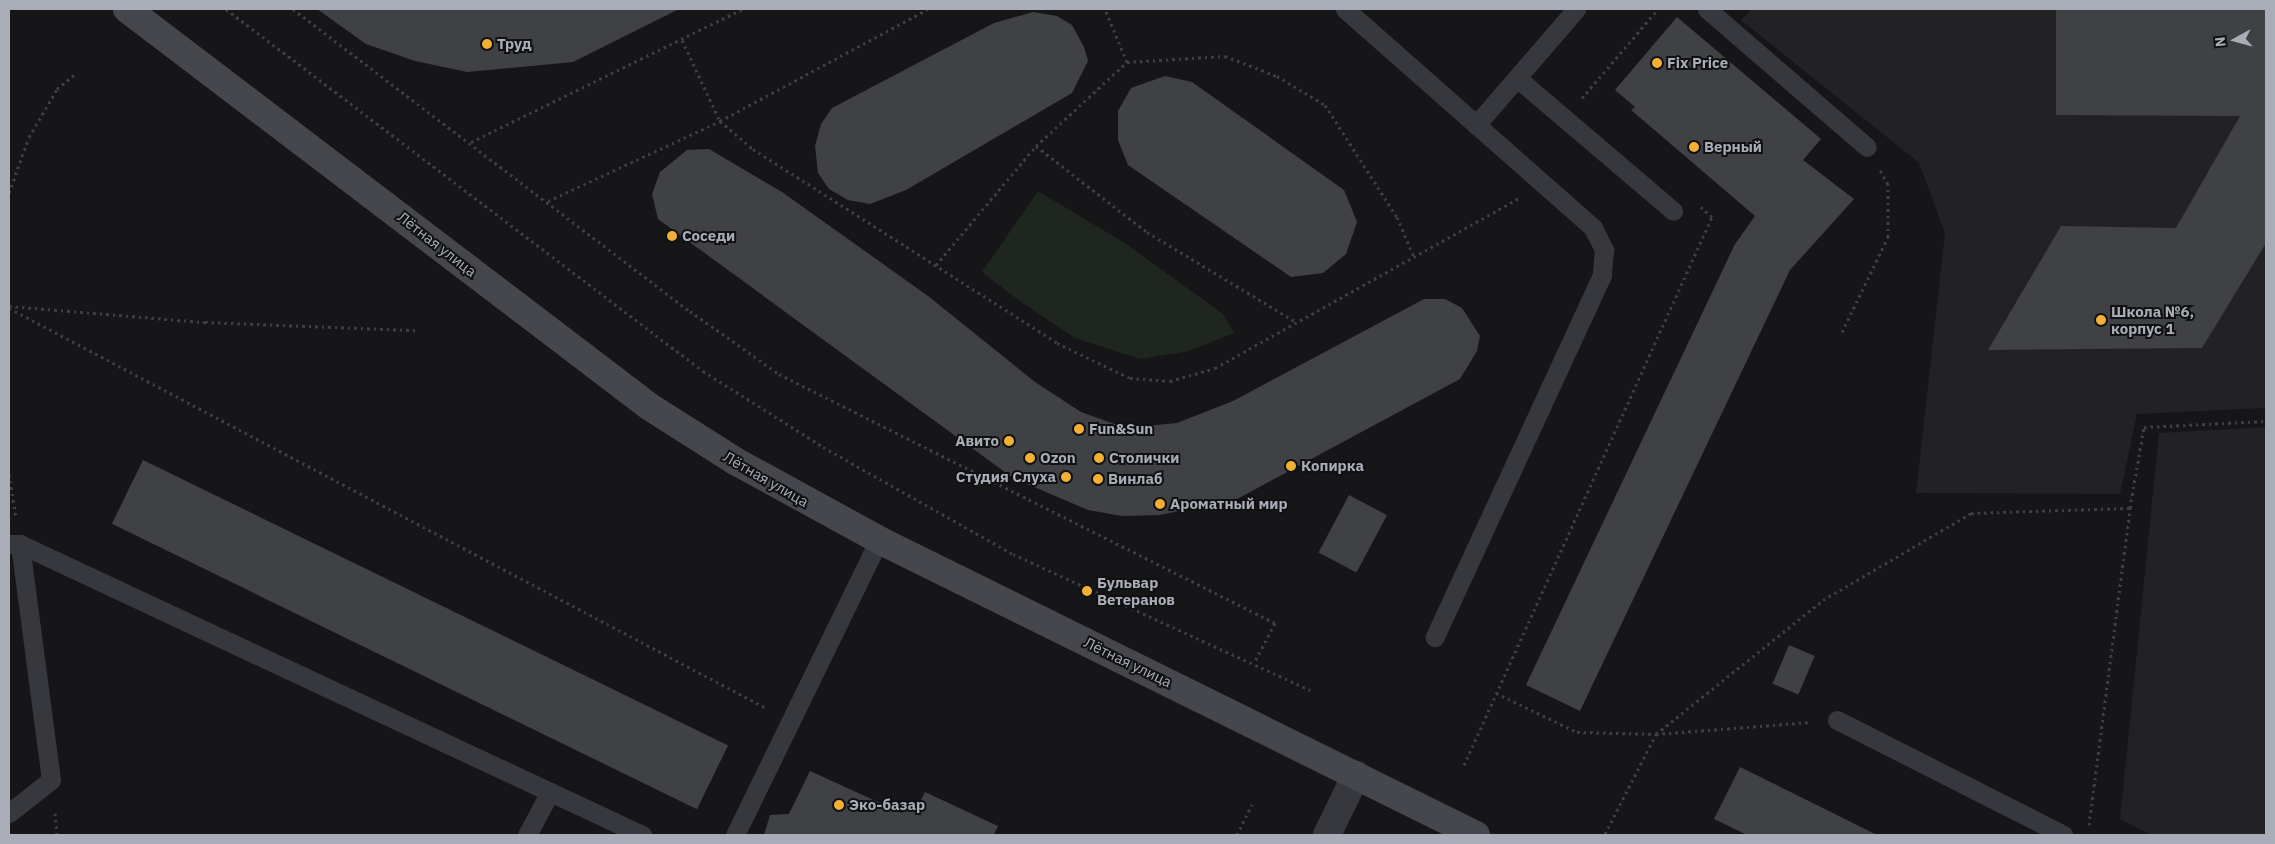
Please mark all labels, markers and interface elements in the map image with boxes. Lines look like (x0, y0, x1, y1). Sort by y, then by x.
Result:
north arrow (2210, 15, 2260, 65)
place label: Труд (497, 35, 532, 53)
text: N (2211, 36, 2230, 48)
marker: Труд (481, 38, 493, 50)
place label: Fix Price (1667, 54, 1728, 72)
marker: Fix Price (1651, 57, 1663, 69)
place label: Верный (1704, 138, 1762, 156)
marker: Верный (1688, 141, 1700, 153)
street label: Лётная улица (394, 208, 480, 280)
place label: Соседи (682, 227, 735, 245)
marker: Соседи (666, 230, 678, 242)
place label: Школа №6, корпус 1 (2111, 302, 2194, 337)
marker: Школа №6, корпус 1 (2095, 314, 2107, 326)
place label: Fun&Sun (1089, 420, 1153, 438)
marker: Fun&Sun (1073, 423, 1085, 435)
place label: Авито (955, 432, 999, 450)
marker: Авито (1003, 435, 1015, 447)
street label: Лётная улица (720, 447, 812, 511)
place label: Ozon (1040, 449, 1076, 467)
place label: Столички (1109, 449, 1179, 467)
marker: Ozon (1024, 452, 1036, 464)
marker: Столички (1093, 452, 1105, 464)
place label: Копирка (1301, 457, 1364, 475)
marker: Копирка (1285, 460, 1297, 472)
place label: Студия Слуха (956, 468, 1056, 486)
place label: Винлаб (1108, 470, 1163, 488)
marker: Студия Слуха (1060, 471, 1072, 483)
marker: Винлаб (1092, 473, 1104, 485)
place label: Ароматный мир (1170, 495, 1288, 513)
marker: Ароматный мир (1154, 498, 1166, 510)
place label: Бульвар Ветеранов (1097, 573, 1175, 608)
marker: Бульвар Ветеранов (1081, 585, 1093, 597)
street label: Лётная улица (1081, 633, 1175, 691)
place label: Эко-базар (849, 796, 925, 814)
marker: Эко-базар (833, 799, 845, 811)

